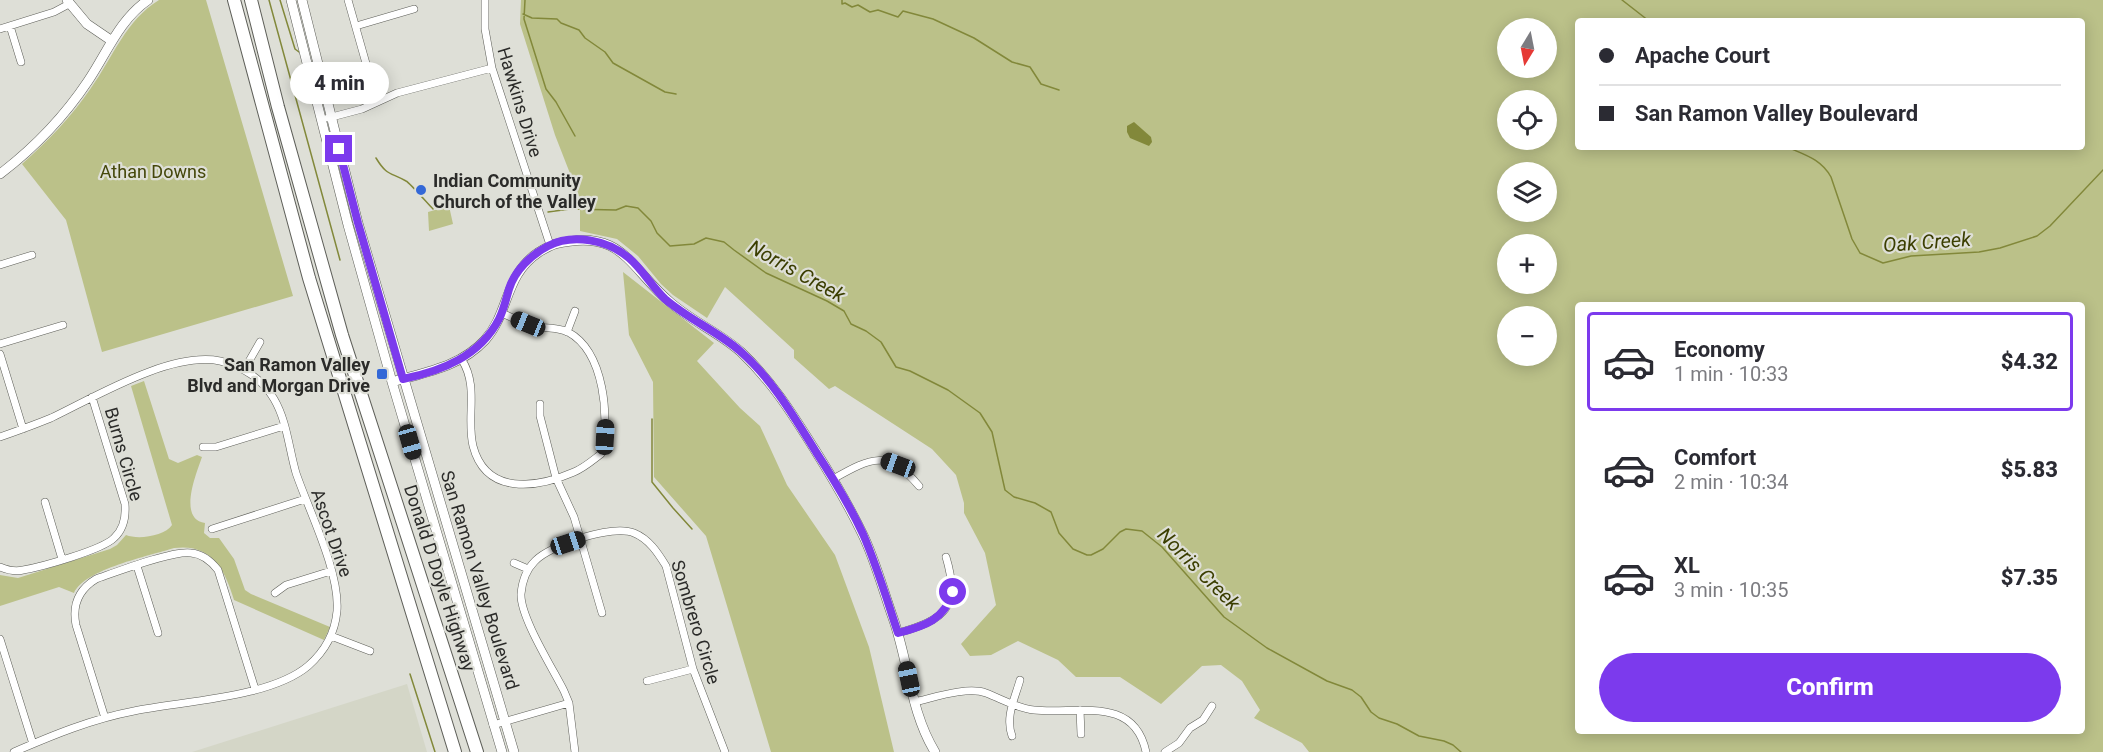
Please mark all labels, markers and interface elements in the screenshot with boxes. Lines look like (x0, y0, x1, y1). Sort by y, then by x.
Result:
north arrow (1497, 18, 1557, 78)
map controls (1497, 18, 1557, 366)
text: Apache Court (1635, 43, 1770, 68)
street label: Hawkins Drive (493, 45, 547, 159)
callout: 4 min (290, 62, 388, 104)
text: 4 min (314, 71, 365, 95)
button: locate (1497, 90, 1557, 150)
text: San Ramon Valley Boulevard (1635, 101, 1918, 126)
route end (325, 135, 352, 162)
park label: Athan Downs (100, 161, 206, 182)
button: layers (1497, 162, 1557, 222)
place label: Indian Community Church of the Valley (433, 170, 597, 212)
marker: Indian Community Church of the Valley (414, 183, 428, 197)
water label: Oak Creek (1882, 227, 1973, 257)
button: + (1497, 234, 1557, 294)
water label: Norris Creek (744, 235, 851, 308)
button: − (1497, 306, 1557, 366)
car (508, 309, 548, 339)
icon: car (1602, 335, 1656, 389)
text: Economy (1674, 337, 1765, 362)
text: $4.32 (2001, 349, 2058, 374)
place label: San Ramon Valley Blvd and Morgan Drive (187, 354, 371, 396)
text: 1 min · 10:33 (1674, 362, 1789, 386)
marker: San Ramon Valley Blvd and Morgan Drive (375, 367, 389, 381)
street label: Burns Circle (101, 405, 147, 503)
car (595, 419, 615, 455)
car (396, 422, 424, 462)
icon: car (1602, 443, 1656, 497)
text: Comfort (1674, 445, 1756, 470)
car (878, 450, 918, 480)
text: $5.83 (2001, 457, 2058, 482)
street label: San Ramon Valley Boulevard (437, 468, 523, 692)
text: 2 min · 10:34 (1674, 470, 1789, 494)
street label: Donald D Doyle Highway (400, 482, 480, 674)
street label: Ascot Drive (307, 486, 357, 580)
water label: Norris Creek (1153, 523, 1246, 616)
car (548, 529, 588, 557)
icon: car (1602, 551, 1656, 605)
text: XL (1674, 553, 1700, 578)
street label: Sombrero Circle (667, 558, 725, 686)
text: $7.35 (2001, 565, 2058, 590)
route start (939, 578, 966, 605)
text: 3 min · 10:35 (1674, 578, 1789, 602)
button: Confirm (1599, 653, 2061, 722)
car (896, 660, 922, 698)

